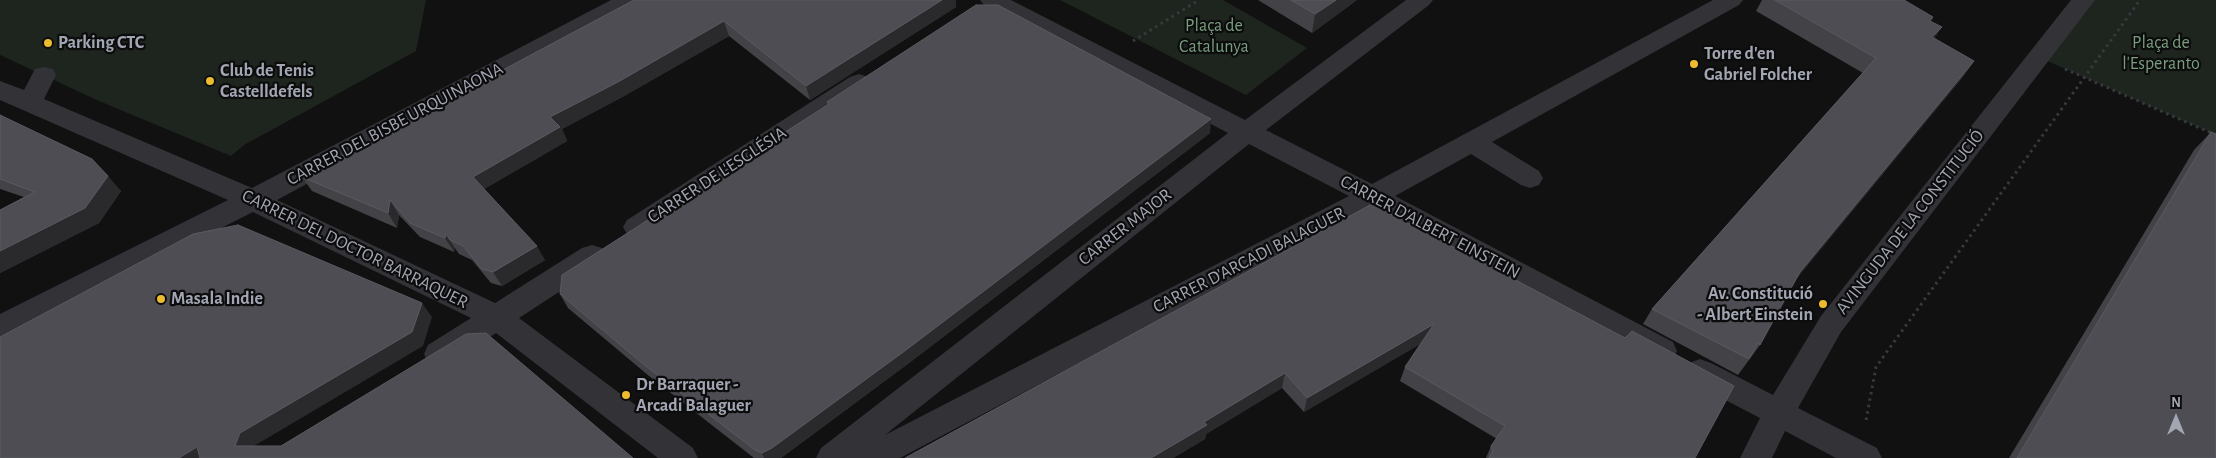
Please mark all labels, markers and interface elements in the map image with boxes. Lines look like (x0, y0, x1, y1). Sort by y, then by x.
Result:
park label: Plaça de Catalunya (1179, 15, 1249, 58)
place label: Parking CTC (58, 32, 144, 54)
park label: Plaça de l'Esperanto (2122, 32, 2200, 74)
marker: Parking CTC (42, 37, 54, 49)
place label: Torre d'en Gabriel Folcher (1704, 43, 1812, 86)
street label: CARRER DEL BISBE URQUINAONA (283, 58, 507, 190)
marker: Torre d'en Gabriel Folcher (1688, 58, 1700, 70)
place label: Club de Tenis Castelldefels (220, 60, 314, 102)
marker: Club de Tenis Castelldefels (204, 75, 216, 87)
street label: CARRER DE L'ESGLÉSIA (643, 122, 791, 228)
street label: AVINGUDA DE LA CONSTITUCIÓ (1831, 126, 1989, 318)
street label: CARRER D'ALBERT EINSTEIN (1336, 170, 1524, 284)
street label: CARRER MAJOR (1074, 184, 1176, 270)
street label: CARRER DEL DOCTOR BARRAQUER (239, 185, 471, 313)
street label: CARRER D'ARCADI BALAGUER (1149, 202, 1349, 318)
place label: Av. Constitució - Albert Einstein (1697, 283, 1813, 326)
place label: Masala Indie (171, 288, 263, 310)
marker: Masala Indie (155, 293, 167, 305)
marker: Av. Constitució - Albert Einstein (1817, 298, 1829, 310)
place label: Dr Barraquer - Arcadi Balaguer (636, 374, 751, 416)
marker: Dr Barraquer - Arcadi Balaguer (620, 389, 632, 401)
north arrow (2151, 393, 2201, 443)
text: N (2171, 396, 2181, 410)

